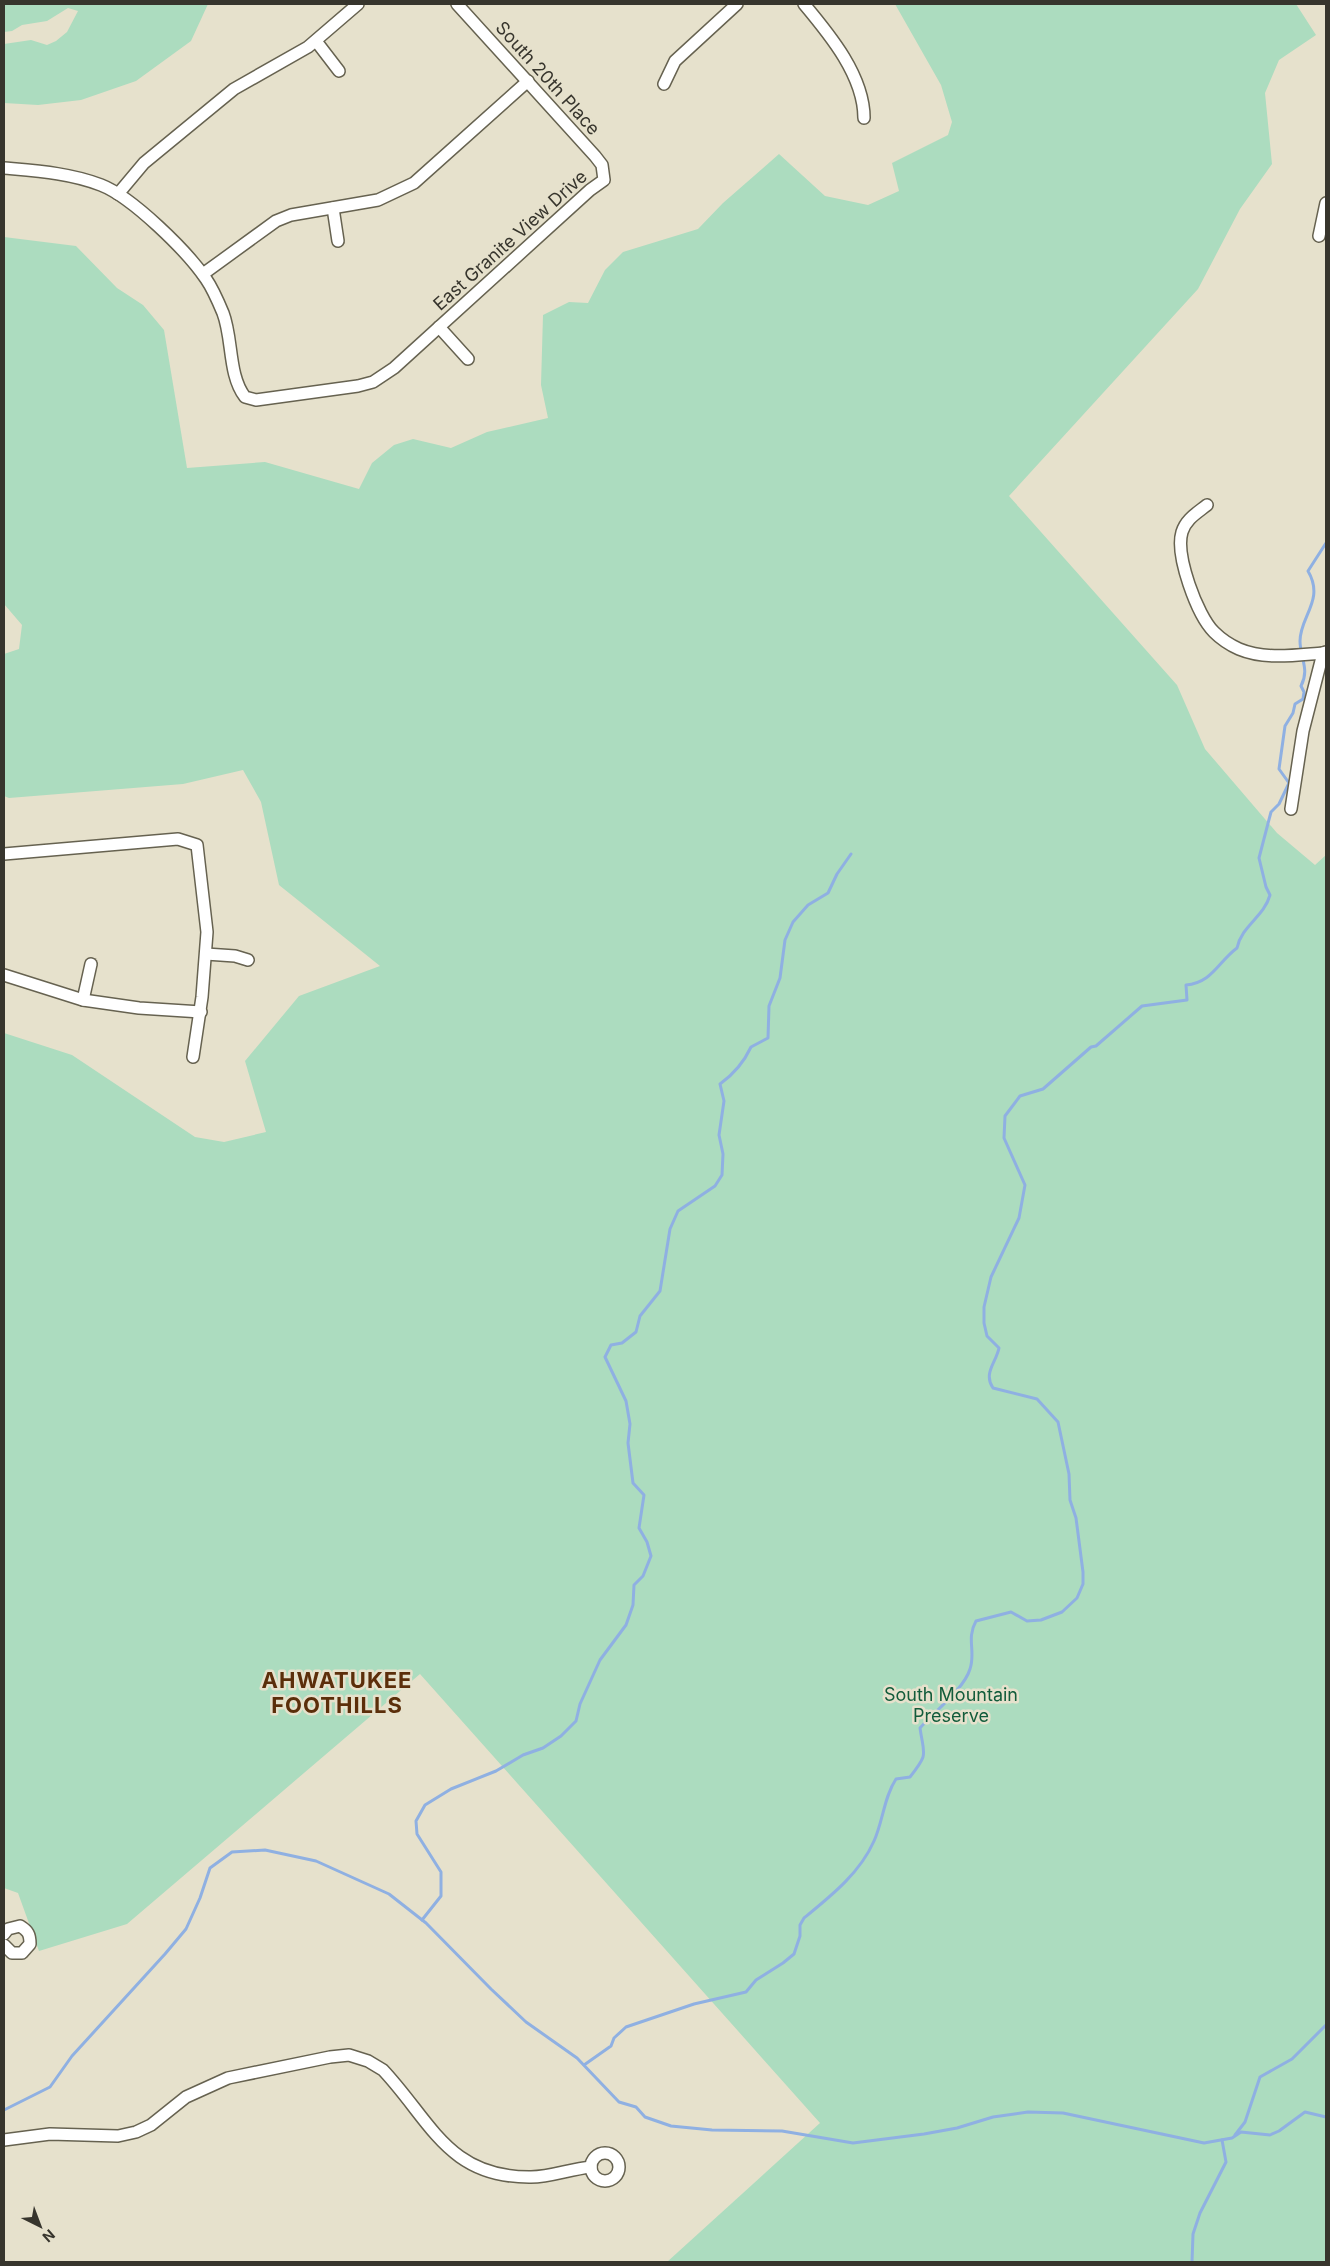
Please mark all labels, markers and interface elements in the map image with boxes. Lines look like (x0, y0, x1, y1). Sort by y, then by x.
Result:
street label: South 20th Place (492, 17, 604, 139)
street label: East Granite View Drive (429, 165, 591, 315)
district label: AHWATUKEE FOOTHILLS (262, 1667, 412, 1718)
park label: South Mountain Preserve (884, 1684, 1018, 1726)
north arrow (15, 2201, 65, 2251)
text: N (39, 2226, 59, 2246)

